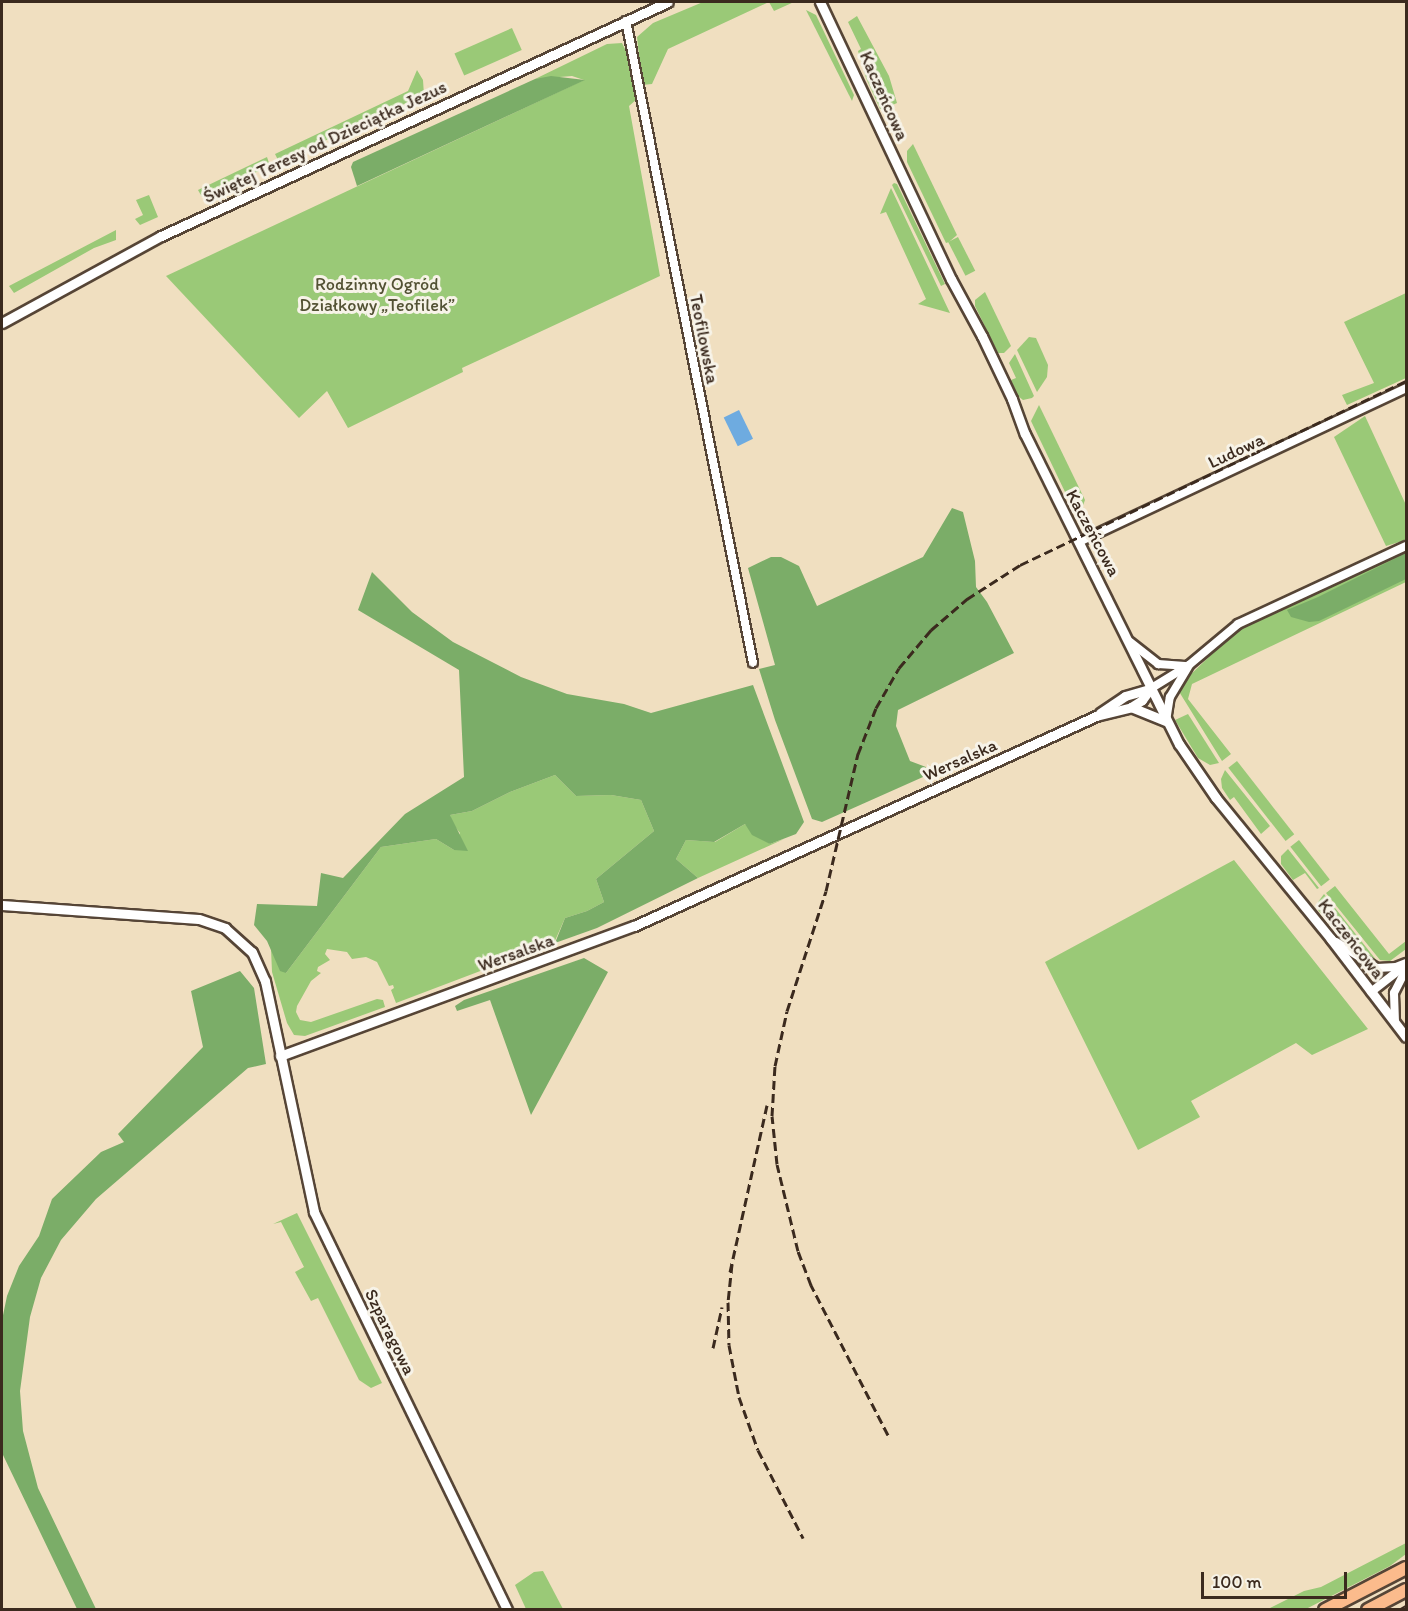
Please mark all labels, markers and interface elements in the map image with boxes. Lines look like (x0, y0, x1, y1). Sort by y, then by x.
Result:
street label: Kaczeńcowa (855, 48, 913, 144)
street label: Świętej Teresy od Dzieciątka Jezus (201, 76, 449, 208)
park label: Rodzinny Ogród Działkowy „Teofilek” (299, 274, 455, 316)
street label: Teofilowska (685, 292, 723, 386)
street label: Ludowa (1204, 429, 1268, 473)
street label: Kaczeńcowa (1061, 486, 1125, 580)
street label: Wersalska (920, 734, 1000, 786)
street label: Kaczeńcowa (1313, 895, 1389, 983)
street label: Wersalska (475, 929, 557, 977)
street label: Szparagowa (360, 1286, 420, 1378)
scale bar (1204, 1560, 1350, 1598)
text: 100 m (1212, 1571, 1262, 1593)

